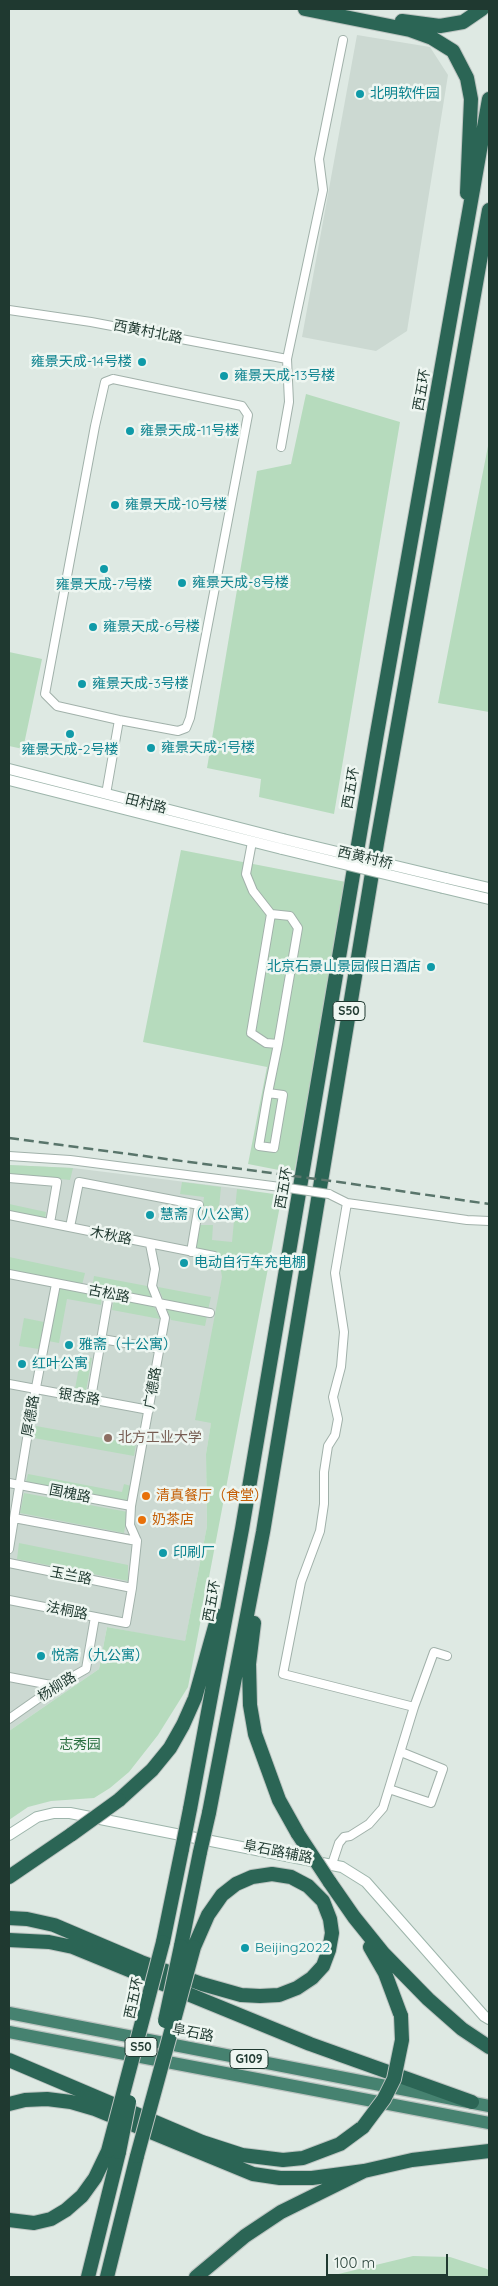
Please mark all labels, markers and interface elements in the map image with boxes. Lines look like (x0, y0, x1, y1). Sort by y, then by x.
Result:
place label: 北明软件园 (370, 86, 440, 102)
marker: 北明软件园 (354, 88, 366, 100)
street label: 西黄村北路 (112, 317, 184, 347)
place label: 雍景天成-14号楼 (31, 354, 132, 370)
marker: 雍景天成-14号楼 (136, 356, 148, 368)
place label: 雍景天成-13号楼 (234, 368, 335, 384)
street label: 西五环 (410, 368, 434, 412)
marker: 雍景天成-13号楼 (218, 370, 230, 382)
place label: 雍景天成-11号楼 (140, 423, 239, 439)
marker: 雍景天成-11号楼 (124, 425, 136, 437)
place label: 雍景天成-10号楼 (125, 497, 227, 513)
marker: 雍景天成-10号楼 (109, 499, 121, 511)
marker: 雍景天成-7号楼 (98, 563, 110, 575)
place label: 雍景天成-8号楼 (192, 575, 289, 591)
place label: 雍景天成-7号楼 (56, 577, 152, 593)
marker: 雍景天成-8号楼 (176, 577, 188, 589)
place label: 雍景天成-6号楼 (103, 619, 200, 635)
marker: 雍景天成-6号楼 (87, 621, 99, 633)
place label: 雍景天成-3号楼 (92, 676, 189, 692)
marker: 雍景天成-3号楼 (76, 678, 88, 690)
marker: 雍景天成-2号楼 (64, 728, 76, 740)
place label: 雍景天成-1号楼 (161, 740, 255, 756)
place label: 雍景天成-2号楼 (21, 742, 119, 758)
marker: 雍景天成-1号楼 (145, 742, 157, 754)
street label: 西五环 (339, 766, 363, 810)
street label: 田村路 (124, 791, 168, 817)
street label: 西黄村桥 (336, 844, 394, 872)
place label: 北京石景山景园假日酒店 (267, 959, 421, 975)
marker: 北京石景山景园假日酒店 (425, 961, 437, 973)
road number: S50 (333, 1001, 365, 1020)
street label: 西五环 (272, 1166, 296, 1210)
place label: 慧斋（八公寓） (160, 1207, 258, 1223)
marker: 慧斋（八公寓） (144, 1209, 156, 1221)
street label: 木秋路 (89, 1224, 133, 1248)
place label: 电动自行车充电棚 (194, 1255, 306, 1271)
marker: 电动自行车充电棚 (178, 1257, 190, 1269)
street label: 古松路 (87, 1282, 131, 1306)
place label: 雅斋（十公寓） (79, 1337, 177, 1353)
marker: 雅斋（十公寓） (63, 1339, 75, 1351)
place label: 红叶公寓 (32, 1356, 88, 1372)
marker: 红叶公寓 (16, 1358, 28, 1370)
street label: 广德路 (141, 1366, 165, 1410)
street label: 银杏路 (57, 1385, 101, 1409)
street label: 厚德路 (19, 1394, 43, 1438)
place label: 北方工业大学 (118, 1430, 202, 1446)
marker: 北方工业大学 (102, 1432, 114, 1444)
street label: 国槐路 (48, 1482, 92, 1506)
place label: 清真餐厅（食堂） (156, 1488, 268, 1504)
marker: 清真餐厅（食堂） (140, 1490, 152, 1502)
place label: 奶茶店 (152, 1512, 194, 1528)
marker: 奶茶店 (136, 1514, 148, 1526)
place label: 印刷厂 (173, 1545, 215, 1561)
marker: 印刷厂 (157, 1547, 169, 1559)
street label: 玉兰路 (49, 1564, 93, 1588)
street label: 西五环 (200, 1579, 224, 1623)
street label: 法桐路 (45, 1599, 89, 1623)
place label: 悦斋（九公寓） (51, 1648, 149, 1664)
marker: 悦斋（九公寓） (35, 1650, 47, 1662)
street label: 杨柳路 (35, 1669, 79, 1705)
park label: 志秀园 (59, 1737, 101, 1753)
street label: 阜石路辅路 (242, 1837, 314, 1867)
place label: Beijing2022 (255, 1940, 330, 1956)
marker: Beijing2022 (239, 1942, 251, 1954)
street label: 西五环 (121, 1976, 147, 2020)
street label: 阜石路 (171, 2021, 215, 2045)
road number: S50 (125, 2038, 157, 2056)
road number: G109 (230, 2050, 268, 2068)
scale bar (328, 2244, 450, 2276)
text: 100 m (334, 2253, 375, 2272)

